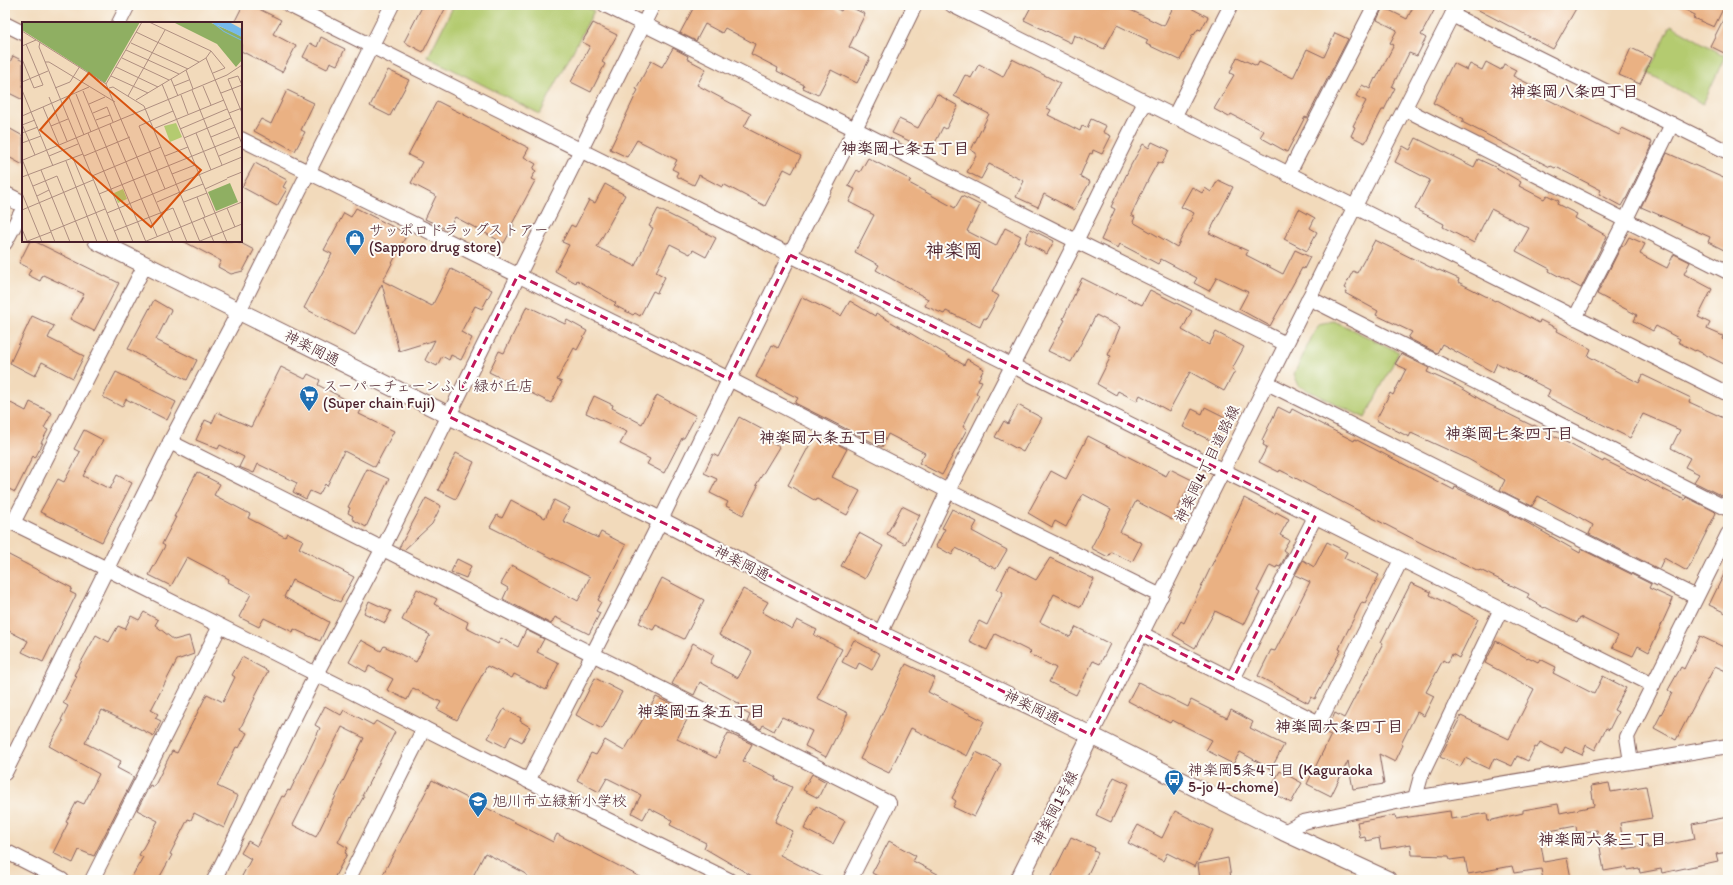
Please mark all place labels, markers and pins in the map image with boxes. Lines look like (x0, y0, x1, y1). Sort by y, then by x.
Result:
place label: サッポロドラッグストアー (Sapporo drug store) (369, 221, 549, 256)
shop icon: サッポロドラッグストアー (Sapporo drug store) (344, 228, 366, 256)
place label: スーパーチェーンふじ 緑が丘店 (Super chain Fuji) (323, 377, 533, 412)
supermarket icon: スーパーチェーンふじ 緑が丘店 (Super chain Fuji) (298, 384, 320, 412)
place label: 神楽岡5条4丁目 (Kaguraoka 5-jo 4-chome) (1188, 761, 1373, 796)
bus stop icon: 神楽岡5条4丁目 (Kaguraoka 5-jo 4-chome) (1163, 768, 1185, 796)
school or university icon: 旭川市立緑新小学校 (467, 790, 489, 818)
place label: 旭川市立緑新小学校 (492, 792, 627, 810)

